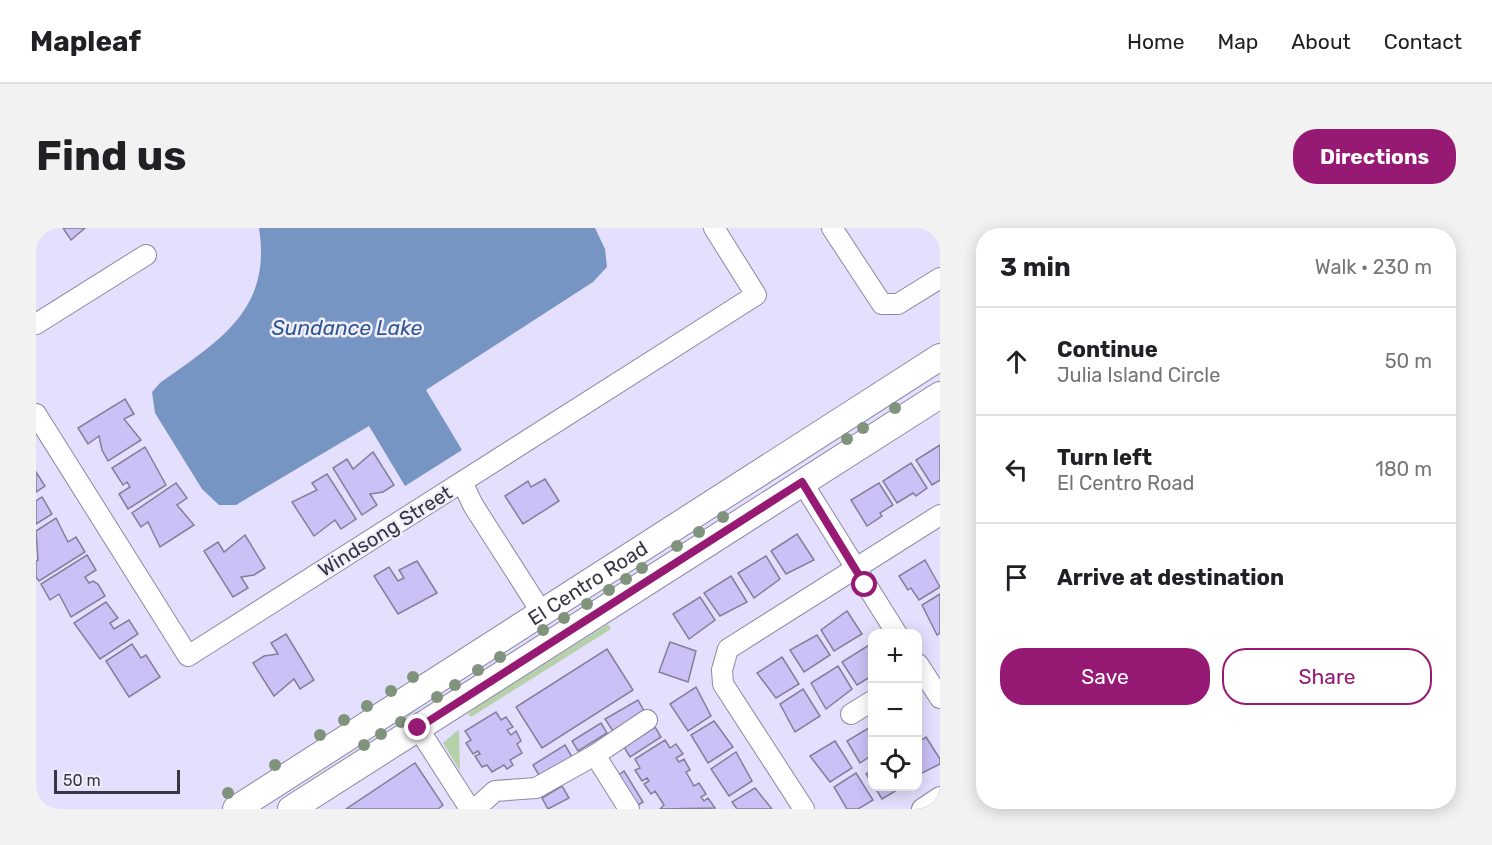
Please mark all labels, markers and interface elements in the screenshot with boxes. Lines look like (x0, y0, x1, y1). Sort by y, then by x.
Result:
text: Mapleaf (30, 25, 141, 58)
text: Home (1127, 29, 1184, 54)
text: Map (1217, 29, 1258, 54)
text: About (1291, 29, 1351, 54)
text: Contact (1384, 29, 1462, 54)
button: Directions (1293, 129, 1456, 184)
text: Find us (36, 131, 187, 181)
text: 3 min (1000, 252, 1071, 283)
text: Walk · 230 m (1315, 255, 1432, 279)
water label: Sundance Lake (272, 315, 422, 340)
text: Continue (1057, 336, 1158, 363)
icon: ahead (1000, 345, 1033, 378)
text: 50 m (1385, 349, 1432, 373)
text: Julia Island Circle (1057, 363, 1220, 387)
text: Turn left (1057, 444, 1152, 471)
icon: left (1000, 453, 1033, 486)
text: 180 m (1375, 457, 1432, 481)
text: El Centro Road (1057, 471, 1194, 495)
street label: Windsong Street (314, 480, 457, 582)
street label: El Centro Road (523, 536, 652, 630)
icon: arrive (1000, 561, 1033, 594)
text: Arrive at destination (1057, 564, 1284, 591)
route start (851, 571, 877, 597)
map controls (868, 629, 922, 791)
button: + (868, 629, 922, 683)
button: Save (1000, 648, 1210, 705)
button: Share (1222, 648, 1432, 705)
button: − (868, 683, 922, 737)
route end (404, 714, 430, 740)
button: locate (868, 737, 922, 791)
scale bar (54, 767, 180, 794)
text: 50 m (63, 771, 101, 790)

